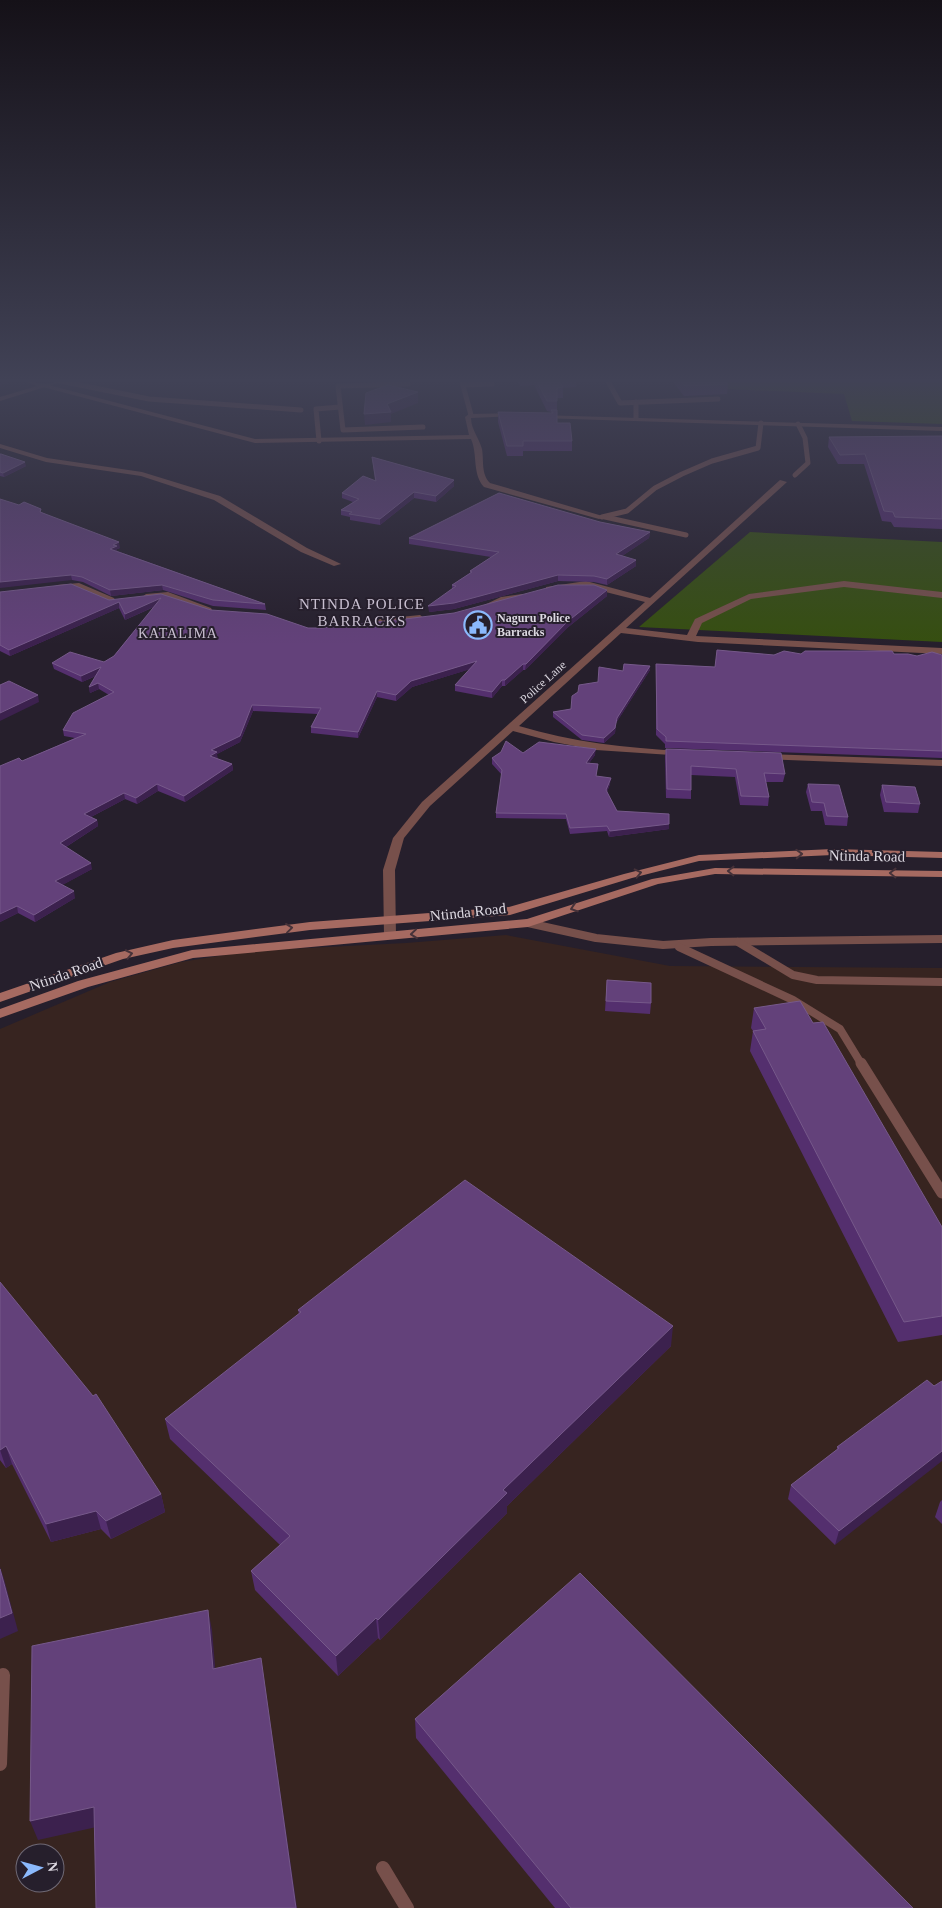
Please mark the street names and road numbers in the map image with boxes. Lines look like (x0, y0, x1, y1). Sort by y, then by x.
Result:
street label: Police Lane (517, 658, 569, 706)
street label: Ntinda Road (829, 847, 906, 865)
street label: Ntinda Road (429, 900, 507, 924)
street label: Ntinda Road (27, 954, 105, 994)

